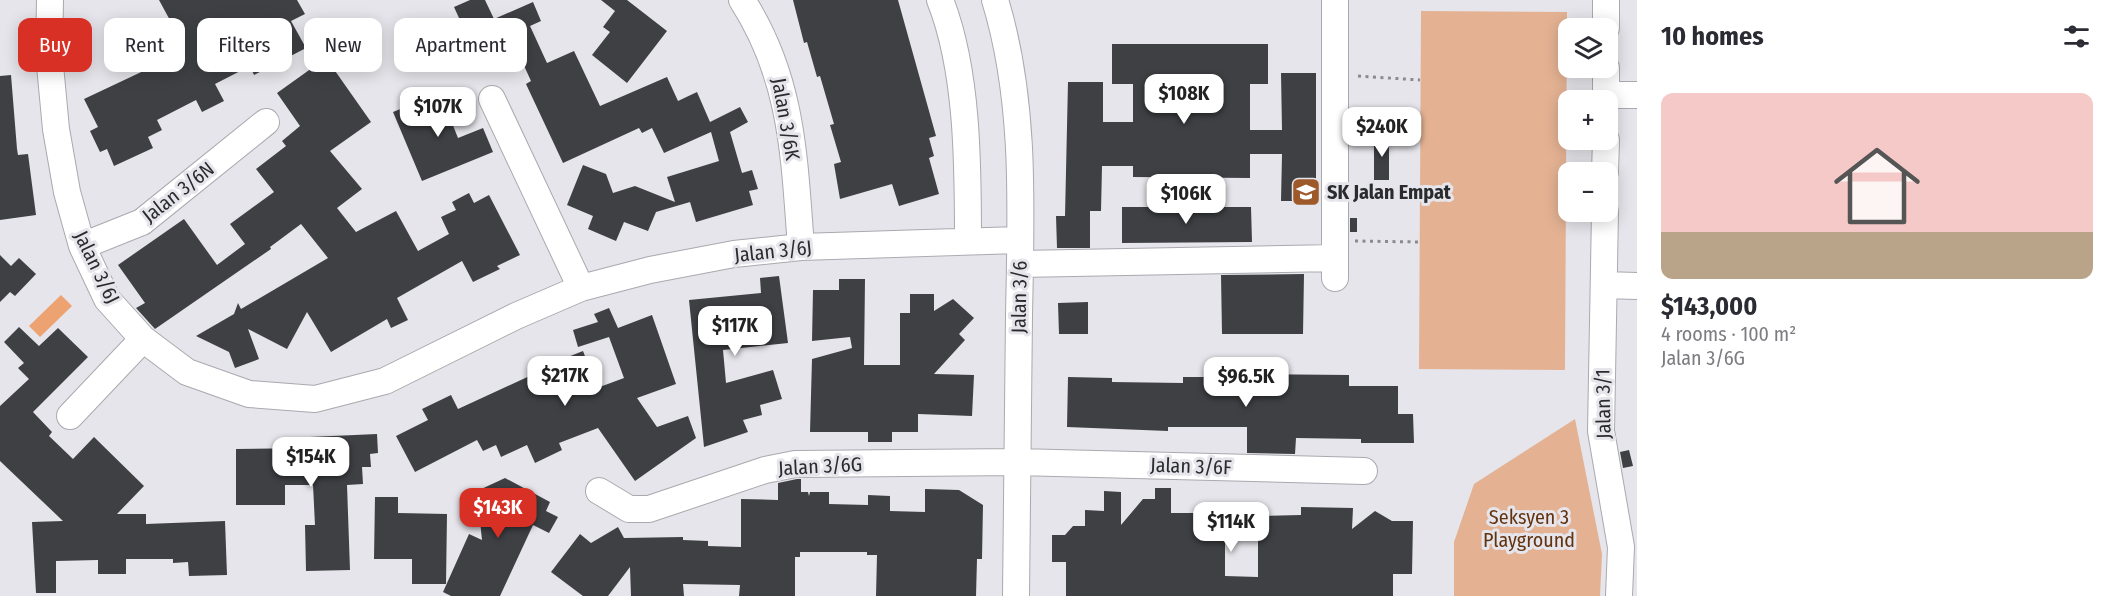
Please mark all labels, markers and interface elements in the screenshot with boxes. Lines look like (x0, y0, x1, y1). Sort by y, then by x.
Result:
chip: Buy (18, 18, 92, 72)
chip: Rent (104, 18, 185, 72)
chip: Filters (197, 18, 292, 72)
chip: New (304, 18, 382, 72)
chip: Apartment (394, 18, 527, 72)
map controls (1558, 18, 1618, 222)
button: layers (1558, 18, 1618, 78)
icon: filters (2060, 20, 2093, 53)
text: 10 homes (1661, 21, 1764, 52)
pin: $108K (1142, 74, 1226, 125)
street label: Jalan 3/6K (767, 76, 805, 162)
text: $108K (1159, 81, 1209, 105)
pin: $107K (396, 87, 480, 138)
button: + (1558, 90, 1618, 150)
text: $107K (414, 94, 462, 118)
pin: $240K (1340, 107, 1424, 158)
text: $240K (1356, 114, 1408, 138)
icon: home (1823, 132, 1931, 240)
street label: Jalan 3/6N (137, 156, 219, 228)
button: − (1558, 162, 1618, 222)
pin: $106K (1144, 174, 1228, 225)
school or university icon: SK Jalan Empat (1290, 176, 1322, 208)
place label: SK Jalan Empat (1327, 180, 1452, 204)
text: $106K (1161, 181, 1211, 205)
street label: Jalan 3/6J (69, 227, 125, 307)
street label: Jalan 3/6J (733, 235, 813, 267)
street label: Jalan 3/6 (1006, 260, 1032, 334)
text: $143,000 (1661, 291, 1758, 322)
pin: $117K (693, 306, 777, 357)
text: $117K (712, 313, 758, 337)
text: 4 rooms · 100 m² (1661, 322, 1796, 346)
text: Jalan 3/6G (1661, 346, 1745, 370)
pin: $217K (523, 356, 607, 407)
pin: $96.5K (1197, 357, 1295, 408)
text: $217K (541, 363, 589, 387)
text: $96.5K (1218, 364, 1274, 388)
street label: Jalan 3/1 (1590, 369, 1616, 439)
pin: $154K (269, 437, 353, 488)
text: $154K (286, 444, 336, 468)
street label: Jalan 3/6G (777, 452, 863, 480)
street label: Jalan 3/6F (1150, 453, 1232, 479)
pin: $143K (456, 488, 540, 539)
text: $143K (474, 495, 522, 519)
pin: $114K (1189, 502, 1273, 553)
park label: Seksyen 3 Playground (1483, 505, 1575, 552)
text: $114K (1207, 509, 1255, 533)

